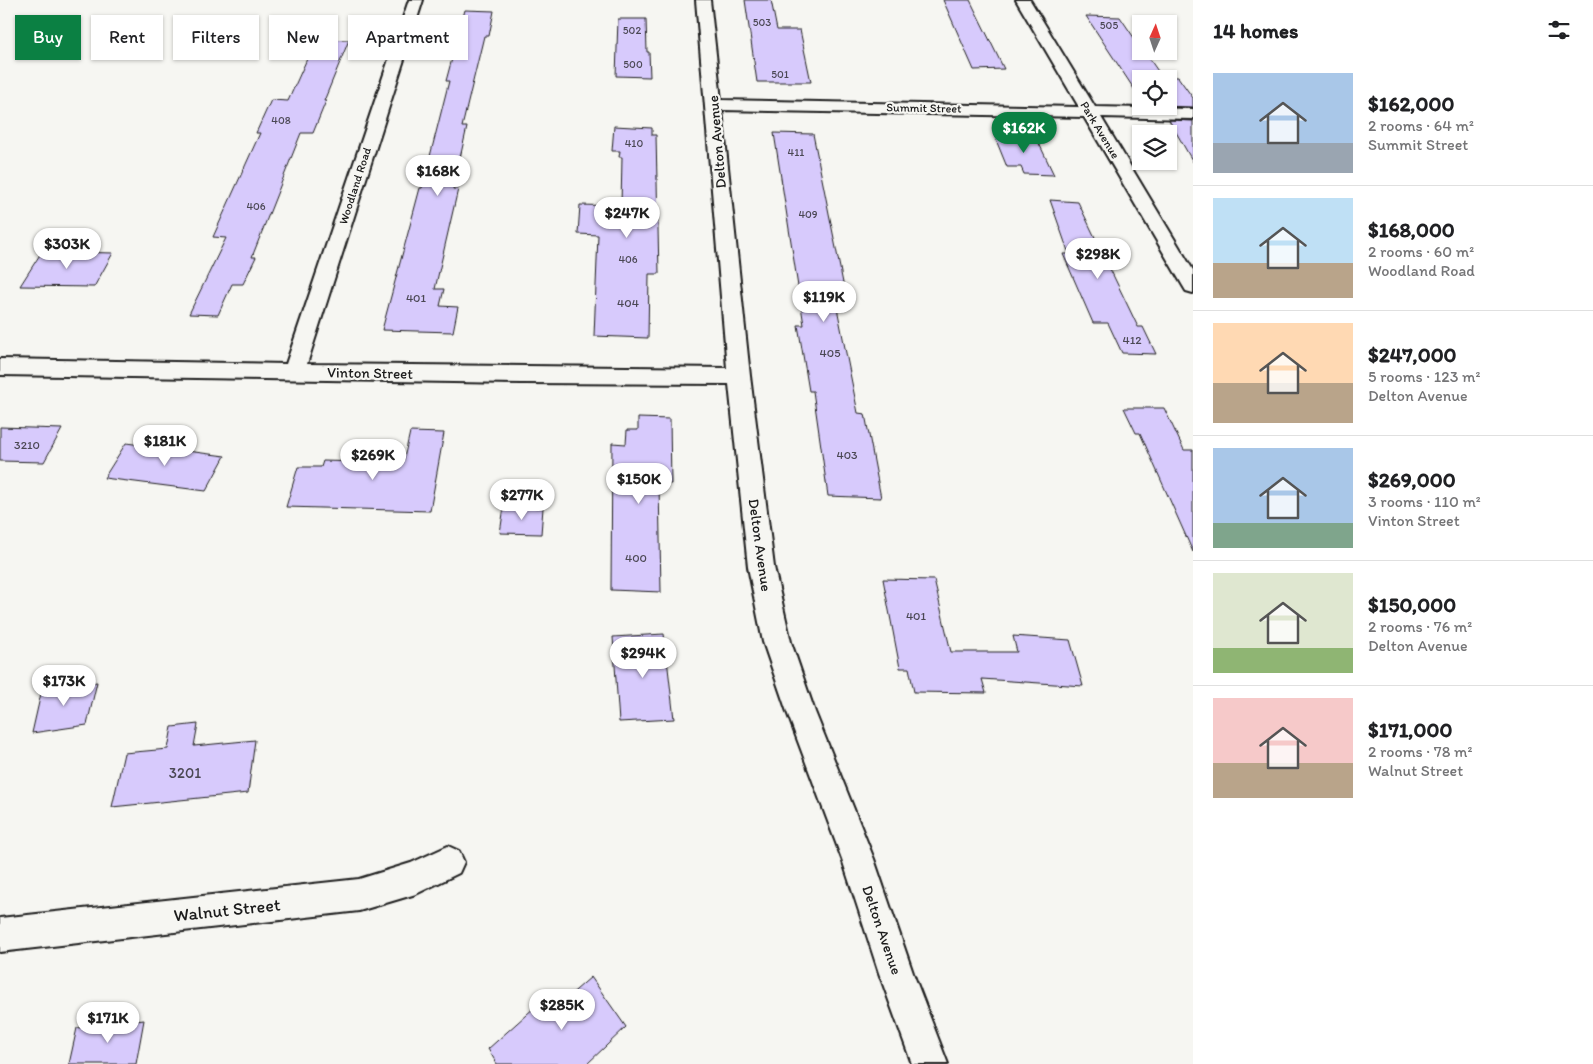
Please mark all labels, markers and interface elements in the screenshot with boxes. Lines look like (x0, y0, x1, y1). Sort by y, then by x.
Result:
chip: Buy (15, 15, 81, 60)
chip: Rent (91, 15, 163, 60)
chip: Filters (173, 15, 259, 60)
chip: New (269, 15, 338, 60)
chip: Apartment (348, 15, 468, 60)
north arrow (1132, 15, 1178, 60)
map controls (1132, 15, 1177, 170)
house number: 503 (753, 16, 771, 29)
icon: filters (1545, 16, 1573, 44)
text: 14 homes (1213, 18, 1298, 43)
house number: 505 (1100, 19, 1118, 32)
house number: 502 (623, 24, 641, 37)
house number: 500 (623, 58, 643, 71)
house number: 501 (771, 68, 789, 81)
button: locate (1132, 70, 1177, 115)
text: $162,000 (1368, 91, 1454, 116)
icon: home (1253, 93, 1313, 153)
street label: Delton Avenue (704, 95, 730, 189)
street label: Park Avenue (1077, 99, 1123, 161)
street label: Summit Street (886, 100, 962, 116)
pin: $162K (989, 112, 1059, 154)
house number: 408 (271, 114, 291, 127)
text: 2 rooms · 64 m² (1368, 116, 1474, 135)
text: $162K (1003, 118, 1045, 137)
button: layers (1132, 125, 1177, 170)
text: Summit Street (1368, 135, 1468, 154)
house number: 410 (625, 137, 643, 150)
street label: Woodland Road (336, 145, 374, 226)
house number: 411 (788, 146, 804, 159)
pin: $168K (403, 154, 473, 197)
text: $168K (417, 161, 460, 180)
pin: $247K (592, 196, 662, 239)
house number: 406 (246, 200, 266, 213)
text: $247K (605, 203, 649, 222)
house number: 409 (798, 208, 818, 221)
text: $168,000 (1368, 217, 1455, 242)
icon: home (1253, 218, 1313, 278)
pin: $303K (32, 228, 102, 270)
text: $303K (44, 234, 90, 253)
pin: $298K (1063, 238, 1133, 280)
text: 2 rooms · 60 m² (1368, 242, 1474, 261)
text: $298K (1076, 244, 1120, 263)
house number: 406 (618, 253, 638, 266)
text: Woodland Road (1368, 261, 1475, 280)
pin: $119K (789, 280, 859, 323)
text: $119K (803, 287, 845, 306)
house number: 401 (406, 291, 427, 305)
house number: 404 (617, 296, 639, 310)
house number: 412 (1122, 333, 1142, 347)
text: $247,000 (1368, 342, 1457, 367)
icon: home (1253, 343, 1313, 403)
house number: 405 (820, 346, 840, 360)
street label: Vinton Street (327, 363, 414, 383)
text: 5 rooms · 123 m² (1368, 367, 1480, 386)
text: Delton Avenue (1368, 386, 1468, 405)
pin: $181K (130, 424, 200, 467)
text: $181K (144, 431, 186, 450)
house number: 3210 (14, 438, 40, 452)
pin: $269K (338, 438, 408, 481)
text: $269K (351, 445, 395, 464)
house number: 403 (836, 448, 858, 462)
pin: $150K (604, 462, 674, 505)
text: $269,000 (1368, 467, 1456, 492)
icon: home (1253, 468, 1313, 528)
text: $150K (617, 469, 661, 488)
pin: $277K (487, 478, 557, 521)
text: $277K (501, 485, 543, 504)
text: 3 rooms · 110 m² (1368, 492, 1481, 511)
street label: Delton Avenue (745, 497, 775, 593)
text: Vinton Street (1368, 511, 1460, 530)
house number: 400 (625, 551, 647, 565)
text: $150,000 (1368, 592, 1456, 617)
icon: home (1253, 593, 1313, 653)
house number: 401 (906, 609, 927, 623)
text: 2 rooms · 76 m² (1368, 617, 1472, 636)
pin: $294K (608, 636, 678, 679)
text: Delton Avenue (1368, 636, 1468, 655)
text: $294K (621, 643, 665, 662)
pin: $173K (29, 664, 99, 707)
text: $173K (43, 671, 85, 690)
text: $171,000 (1368, 717, 1452, 742)
icon: home (1253, 718, 1313, 778)
text: 2 rooms · 78 m² (1368, 742, 1473, 761)
text: Walnut Street (1368, 761, 1463, 780)
house number: 3201 (169, 764, 201, 782)
street label: Delton Avenue (858, 883, 906, 977)
street label: Walnut Street (173, 893, 282, 927)
pin: $285K (527, 988, 597, 1031)
text: $285K (540, 995, 584, 1014)
pin: $171K (73, 1002, 143, 1044)
text: $171K (87, 1008, 129, 1027)

